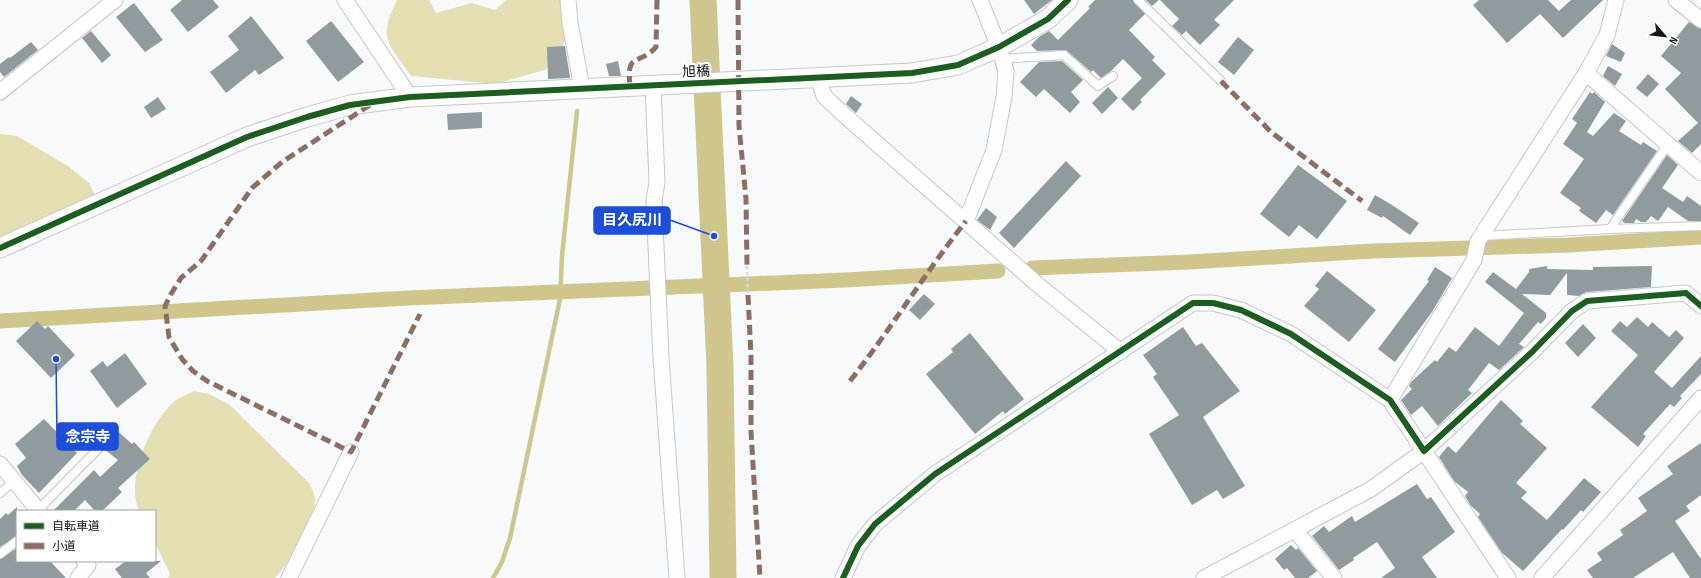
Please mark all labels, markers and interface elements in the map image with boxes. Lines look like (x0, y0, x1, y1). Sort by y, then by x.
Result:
north arrow (1645, 16, 1685, 56)
text: N (1666, 35, 1681, 46)
street label: 旭橋 (682, 63, 710, 80)
callout: 目久尻川 (594, 207, 670, 234)
text: 目久尻川 (602, 211, 662, 230)
callout: 念宗寺 (57, 423, 118, 450)
text: 念宗寺 (65, 428, 111, 447)
legend (16, 510, 156, 562)
text: 自転車道 (52, 519, 100, 534)
text: 小道 (52, 539, 76, 554)

